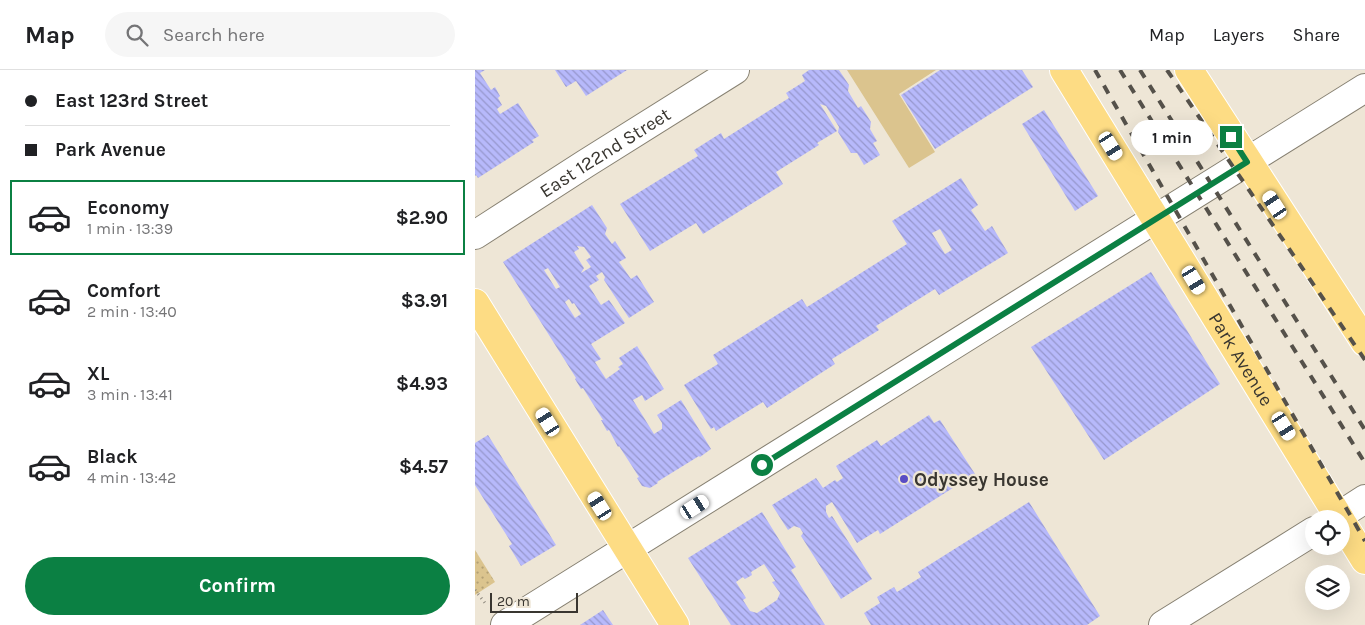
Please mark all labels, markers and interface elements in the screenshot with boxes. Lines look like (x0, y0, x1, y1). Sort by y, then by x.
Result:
search box (105, 12, 455, 57)
text: Map (25, 21, 75, 49)
icon: search (123, 21, 151, 49)
text: Search here (163, 24, 265, 46)
text: Map (1149, 24, 1185, 46)
text: Layers (1213, 24, 1265, 46)
text: Share (1293, 24, 1340, 46)
text: East 123rd Street (55, 90, 208, 112)
street label: East 122nd Street (536, 103, 675, 202)
callout: 1 min (1131, 120, 1213, 154)
route end (1220, 126, 1242, 148)
text: 1 min (1152, 128, 1192, 147)
car (1096, 129, 1125, 163)
text: Park Avenue (55, 139, 166, 161)
car (1260, 188, 1289, 222)
icon: car (27, 195, 72, 240)
text: Economy (87, 197, 169, 219)
text: $2.90 (396, 207, 448, 229)
text: 1 min · 13:39 (87, 219, 173, 238)
car (1179, 263, 1208, 297)
icon: car (27, 278, 72, 323)
text: Comfort (87, 280, 161, 302)
text: $3.91 (401, 290, 448, 312)
text: 2 min · 13:40 (87, 302, 177, 321)
street label: Park Avenue (1204, 309, 1278, 410)
icon: car (27, 361, 72, 406)
text: XL (87, 363, 109, 385)
text: $4.93 (396, 373, 448, 395)
text: 3 min · 13:41 (87, 385, 173, 404)
car (533, 405, 562, 439)
car (1269, 409, 1298, 443)
icon: car (27, 444, 72, 489)
text: Black (87, 446, 138, 468)
route start (751, 454, 773, 476)
text: $4.57 (399, 456, 448, 478)
text: 4 min · 13:42 (87, 468, 176, 487)
place label: Odyssey House (914, 469, 1049, 491)
marker: Odyssey House (898, 473, 910, 485)
car (585, 489, 614, 523)
car (678, 493, 711, 521)
map controls (1305, 510, 1350, 610)
button: locate (1305, 510, 1350, 555)
button: Confirm (25, 557, 450, 615)
button: layers (1305, 565, 1350, 610)
scale bar (490, 590, 577, 613)
text: 20 m (497, 593, 530, 610)

